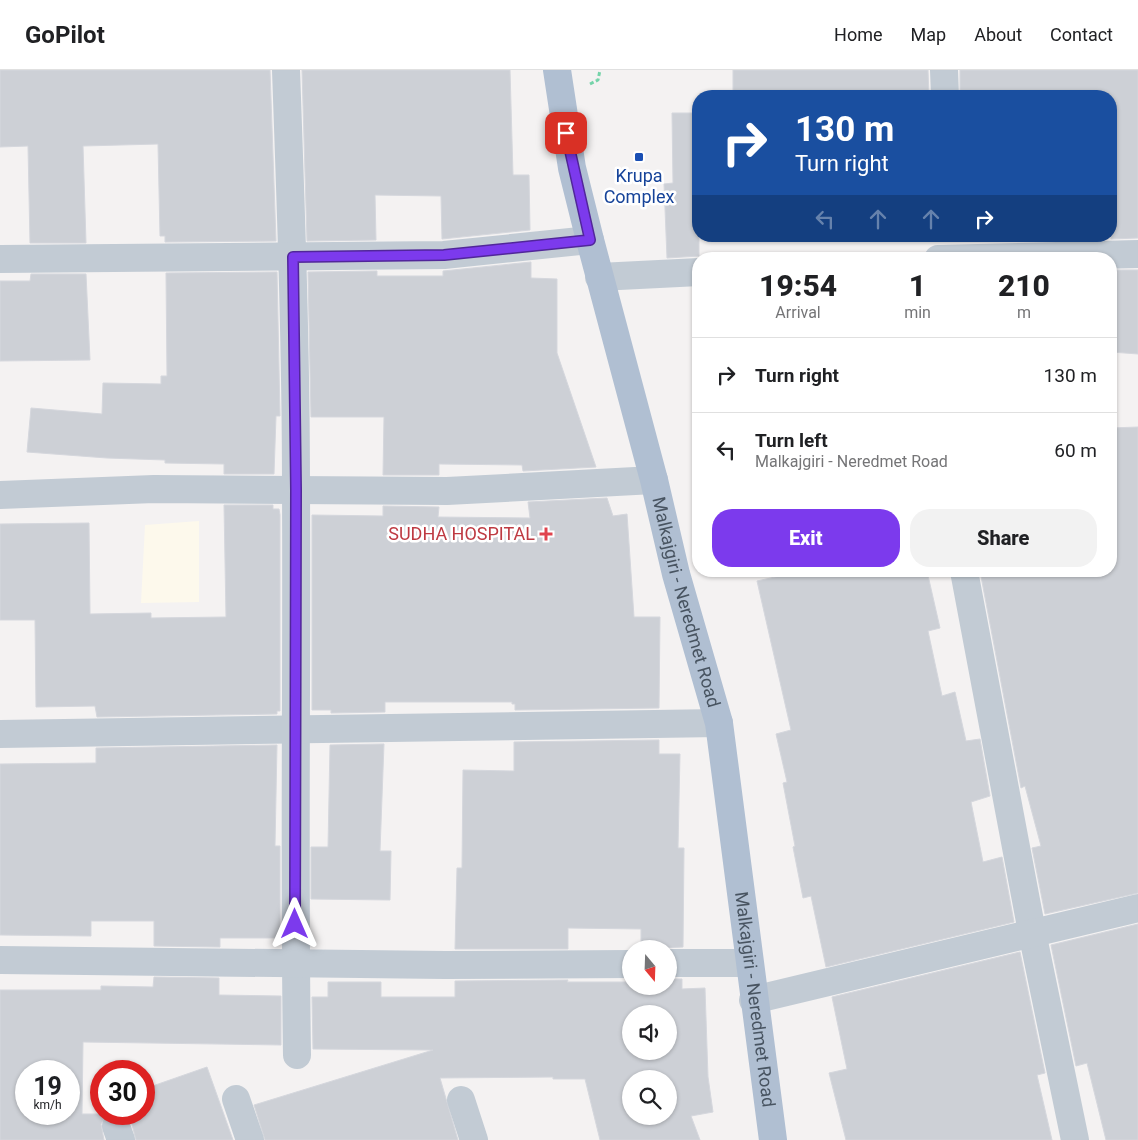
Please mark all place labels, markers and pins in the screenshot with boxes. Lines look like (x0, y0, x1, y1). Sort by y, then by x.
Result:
pin (545, 112, 587, 154)
marker: Krupa Complex (633, 151, 645, 163)
place label: Krupa Complex (604, 165, 674, 207)
place label: SUDHA HOSPITAL (388, 523, 535, 544)
marker: SUDHA HOSPITAL (539, 527, 553, 541)

